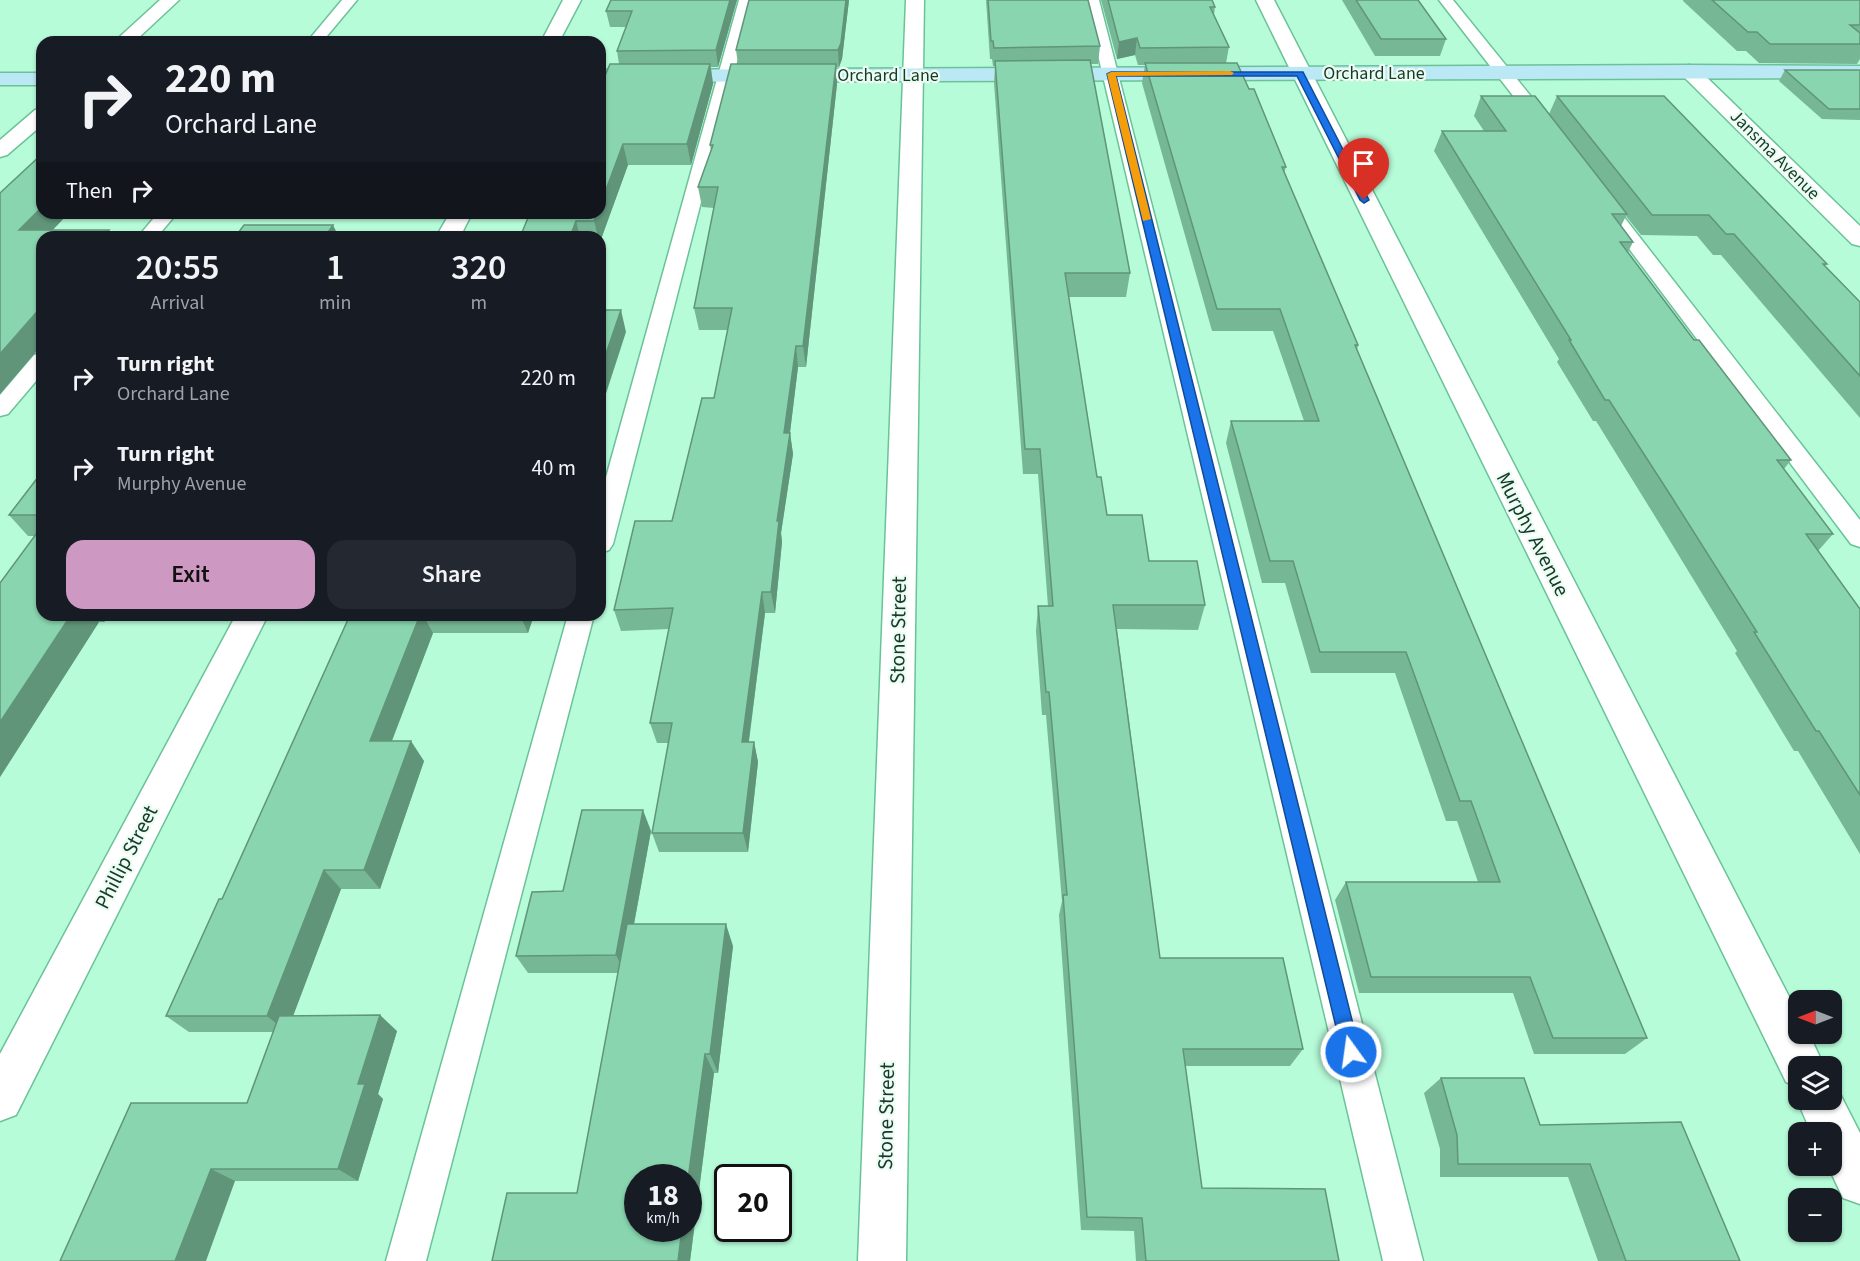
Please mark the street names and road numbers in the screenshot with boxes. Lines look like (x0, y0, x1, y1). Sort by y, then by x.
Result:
street label: Orchard Lane (1323, 61, 1425, 86)
street label: Orchard Lane (837, 63, 939, 88)
street label: Jansma Avenue (1724, 104, 1826, 206)
street label: Murphy Avenue (1489, 467, 1577, 601)
street label: Stone Street (882, 576, 914, 684)
street label: Phillip Street (87, 800, 165, 914)
street label: Stone Street (870, 1062, 902, 1170)

